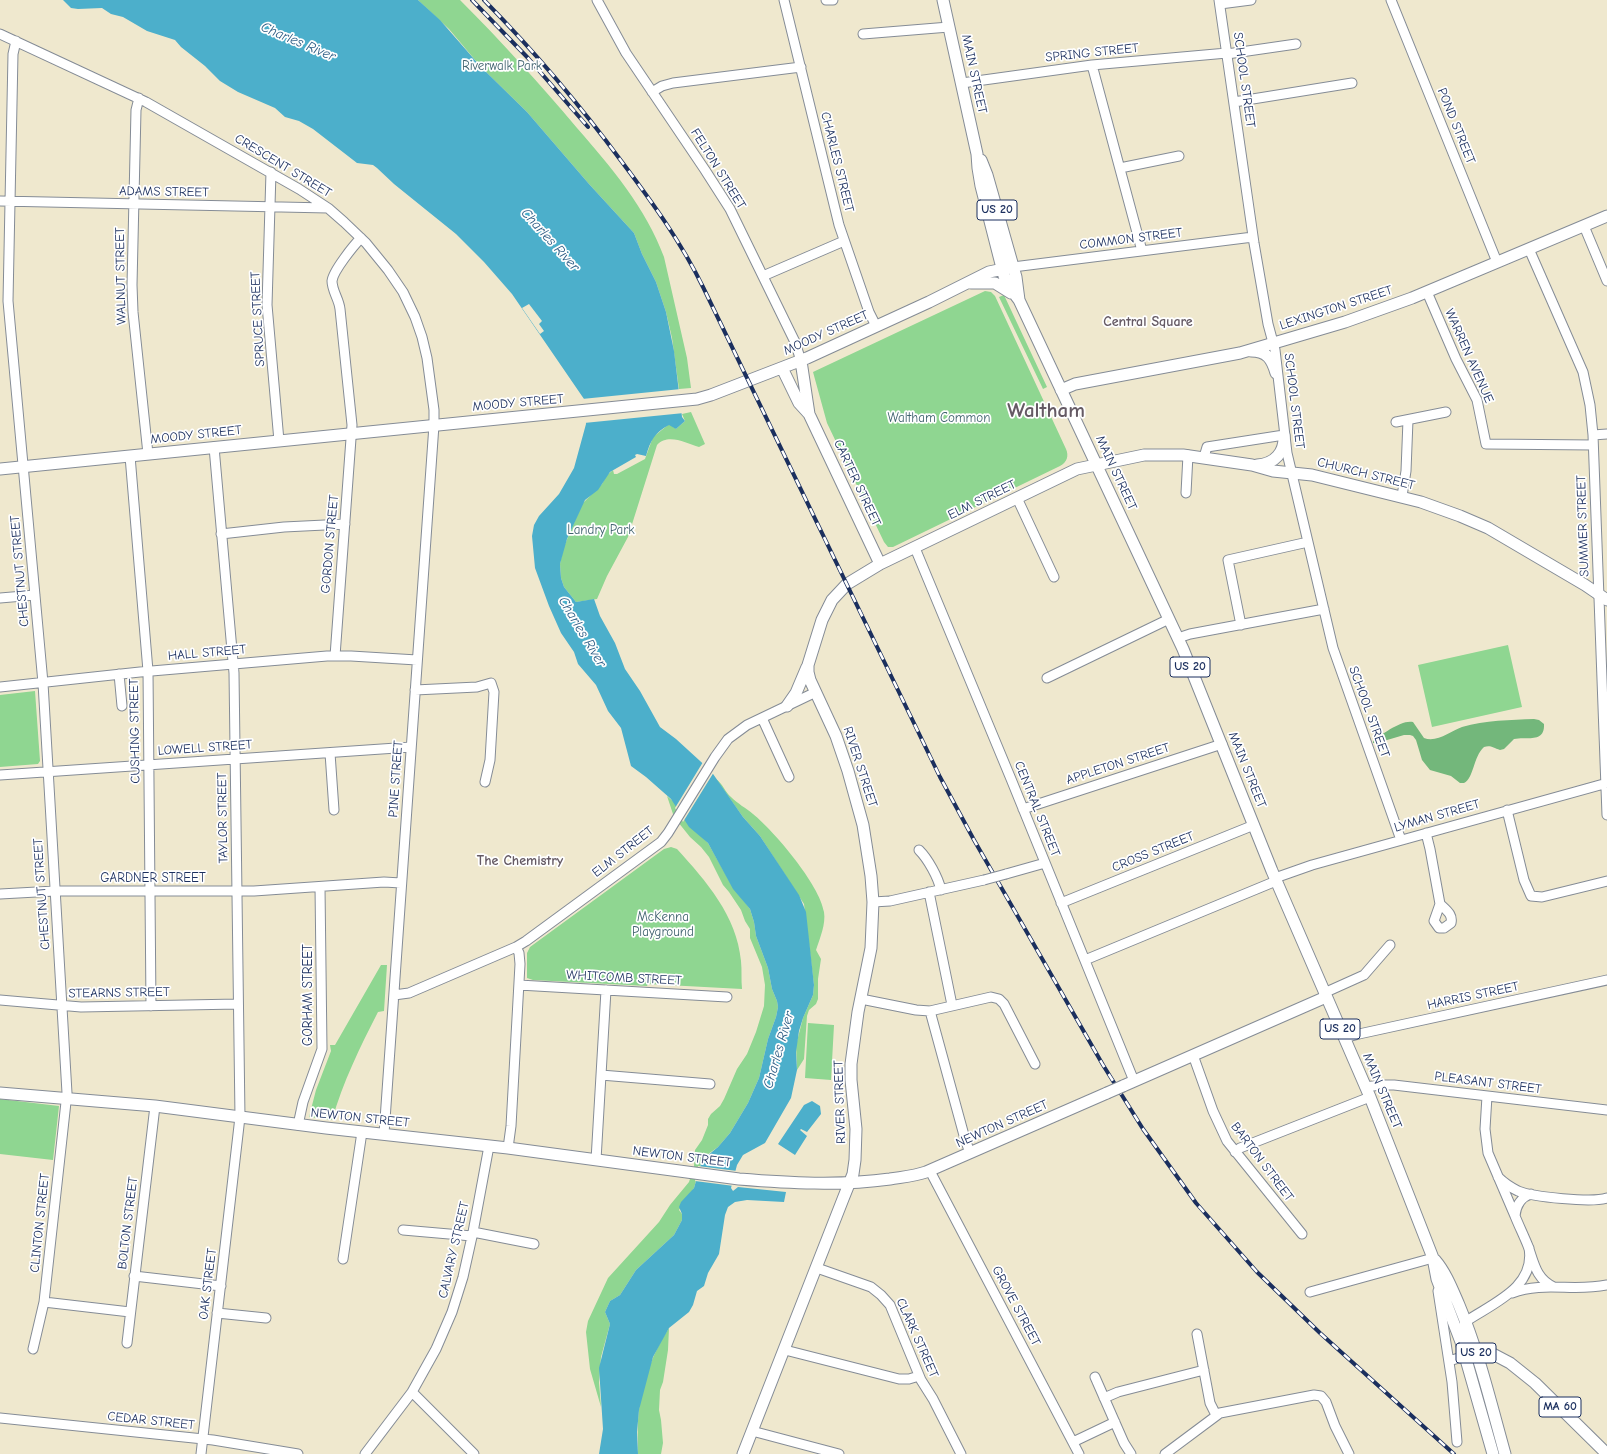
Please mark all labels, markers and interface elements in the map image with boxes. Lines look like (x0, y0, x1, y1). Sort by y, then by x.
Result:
water label: Charles River (258, 19, 338, 65)
street label: SCHOOL STREET (1230, 31, 1258, 129)
street label: MAIN STREET (958, 33, 990, 115)
street label: SPRING STREET (1045, 40, 1139, 66)
park label: Riverwalk Park (462, 58, 542, 74)
street label: POND STREET (1434, 86, 1478, 166)
street label: CHARLES STREET (817, 110, 857, 214)
street label: FELTON STREET (687, 126, 749, 212)
street label: CRESCENT STREET (232, 131, 334, 201)
street label: ADAMS STREET (119, 183, 209, 201)
road number: US 20 (977, 200, 1017, 220)
water label: Charles River (517, 205, 583, 275)
street label: COMMON STREET (1079, 225, 1183, 253)
street label: WALNUT STREET (112, 227, 130, 325)
street label: SPRUCE STREET (248, 271, 268, 367)
street label: LEXINGTON STREET (1278, 282, 1394, 334)
street label: WARREN AVENUE (1441, 306, 1497, 406)
street label: MOODY STREET (781, 307, 871, 359)
district label: Central Square (1103, 314, 1193, 330)
street label: SCHOOL STREET (1280, 352, 1308, 450)
street label: MOODY STREET (472, 391, 564, 415)
district label: Waltham (1007, 398, 1085, 424)
park label: Waltham Common (888, 410, 990, 426)
street label: MOODY STREET (150, 422, 242, 448)
street label: MAIN STREET (1092, 433, 1140, 513)
street label: CARTER STREET (830, 437, 884, 529)
street label: CHURCH STREET (1316, 454, 1416, 494)
street label: SUMMER STREET (1573, 475, 1593, 577)
street label: ELM STREET (945, 477, 1019, 523)
street label: GORDON STREET (318, 494, 342, 594)
street label: CHESTNUT STREET (7, 515, 33, 627)
park label: Landry Park (567, 522, 635, 538)
water label: Charles River (554, 594, 610, 670)
street label: HALL STREET (167, 642, 247, 664)
road number: US 20 (1170, 657, 1210, 677)
street label: SCHOOL STREET (1345, 664, 1393, 760)
street label: CUSHING STREET (126, 678, 144, 784)
street label: RIVER STREET (840, 725, 880, 809)
street label: MAIN STREET (1225, 730, 1269, 810)
street label: LOWELL STREET (157, 737, 253, 759)
street label: PINE STREET (386, 740, 406, 818)
street label: APPLETON STREET (1064, 740, 1172, 788)
street label: CENTRAL STREET (1011, 759, 1063, 859)
street label: TAYLOR STREET (214, 772, 232, 864)
street label: LYMAN STREET (1392, 796, 1482, 836)
street label: ELM STREET (589, 823, 657, 881)
street label: CROSS STREET (1110, 828, 1196, 876)
street label: CHESTNUT STREET (30, 838, 54, 950)
district label: The Chemistry (477, 853, 563, 869)
street label: GARDNER STREET (100, 870, 206, 886)
park label: McKenna Playground (632, 909, 694, 940)
street label: GORHAM STREET (300, 944, 316, 1046)
street label: WHITCOMB STREET (566, 967, 682, 989)
street label: HARRIS STREET (1426, 979, 1520, 1013)
street label: STEARNS STREET (68, 984, 170, 1002)
water label: Charles River (760, 1010, 798, 1090)
road number: US 20 (1320, 1019, 1360, 1039)
street label: MAIN STREET (1359, 1051, 1405, 1131)
street label: RIVER STREET (831, 1060, 849, 1144)
street label: PLEASANT STREET (1434, 1069, 1542, 1097)
street label: NEWTON STREET (954, 1097, 1050, 1151)
street label: NEWTON STREET (310, 1105, 410, 1131)
street label: BARTON STREET (1227, 1119, 1297, 1205)
street label: NEWTON STREET (632, 1143, 732, 1171)
street label: CLINTON STREET (27, 1173, 53, 1273)
street label: BOLTON STREET (115, 1176, 141, 1270)
street label: CALVARY STREET (435, 1200, 473, 1300)
street label: OAK STREET (196, 1247, 220, 1321)
street label: GROVE STREET (988, 1263, 1044, 1349)
street label: CLARK STREET (892, 1296, 942, 1380)
road number: US 20 (1456, 1343, 1496, 1363)
road number: MA 60 (1539, 1397, 1581, 1417)
street label: CEDAR STREET (107, 1409, 195, 1433)

